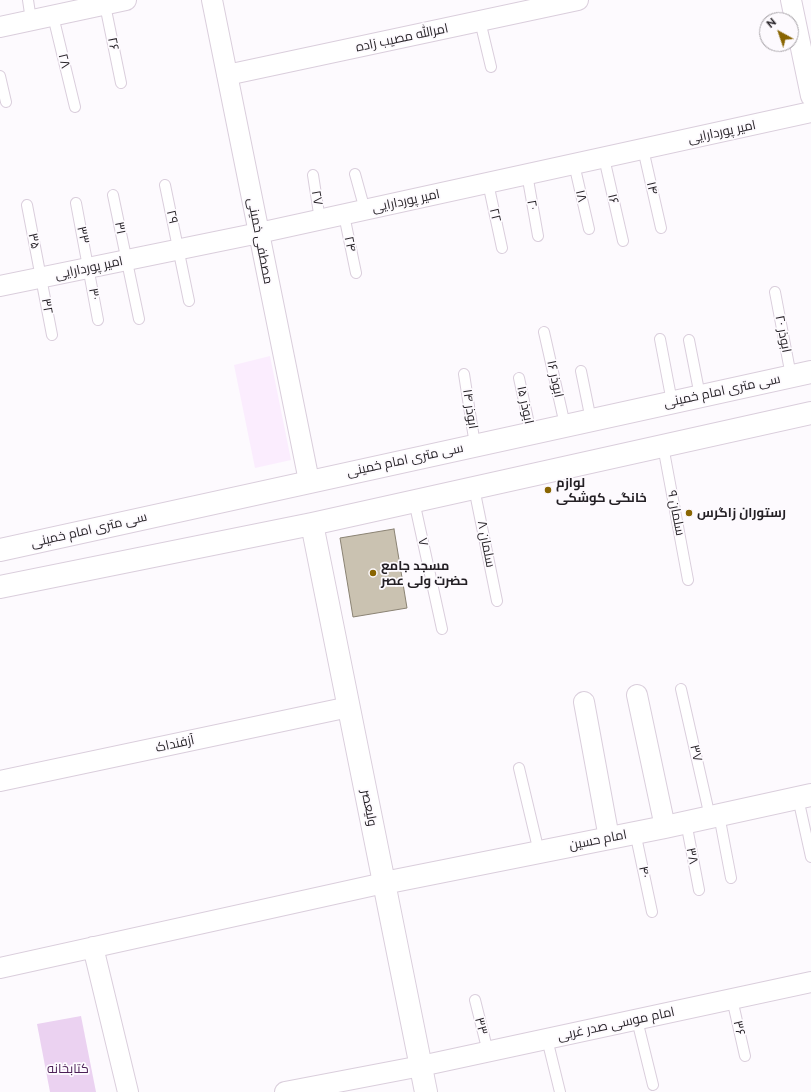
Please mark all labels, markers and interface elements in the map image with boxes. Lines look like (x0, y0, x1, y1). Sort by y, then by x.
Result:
north arrow (759, 12, 799, 52)
text: N (764, 16, 779, 31)
street label: امرالله مصیب زاده (354, 21, 450, 55)
street label: ۲۶ (104, 36, 122, 52)
street label: ۲۸ (55, 52, 73, 70)
street label: امیر پوردارایی (687, 117, 757, 147)
street label: ۱۴ (643, 180, 661, 196)
street label: امیر پوردارایی (371, 186, 441, 216)
street label: ۱۸ (572, 188, 590, 204)
street label: ۲۷ (308, 189, 326, 207)
street label: ۱۶ (604, 192, 622, 206)
street label: مصطفی خمینی (244, 197, 276, 285)
street label: ۲۰ (523, 199, 541, 211)
street label: ۲۲ (486, 207, 504, 223)
street label: ۲۹ (163, 209, 181, 225)
street label: ۳۱ (111, 220, 129, 236)
street label: ۳۳ (74, 225, 92, 245)
street label: ۳۵ (25, 232, 43, 250)
street label: ۲۴ (341, 235, 359, 253)
street label: امیر پوردارایی (54, 253, 124, 283)
street label: ۳۰ (85, 287, 103, 301)
street label: ۳۲ (38, 297, 56, 315)
street label: ابوذر ۲۰ (772, 314, 794, 354)
street label: ابوذر ۱۶ (543, 359, 567, 399)
street label: سی متری امام خمینی (662, 371, 782, 411)
street label: ابوذر ۱۵ (513, 384, 537, 426)
street label: ابوذر ۱۴ (459, 388, 481, 430)
street label: سی متری امام خمینی (345, 440, 465, 480)
place label: لوازم خانگی کوشکی (556, 475, 647, 506)
marker: لوازم خانگی کوشکی (543, 485, 553, 495)
street label: سلمان ۹ (664, 489, 688, 537)
place label: رستوران زاگرس (697, 505, 786, 521)
marker: رستوران زاگرس (684, 508, 694, 518)
street label: سی متری امام خمینی (29, 509, 149, 551)
street label: سلمان ۸ (474, 519, 498, 569)
street label: ۷ (415, 536, 431, 548)
place label: مسجد جامع حضرت ولی عصر (381, 558, 468, 589)
marker: مسجد جامع حضرت ولی عصر (368, 568, 378, 578)
street label: آزفنداک (154, 732, 196, 756)
street label: ۳۷ (686, 743, 706, 763)
street label: وليعصر (358, 788, 380, 828)
street label: امام حسین (568, 827, 628, 853)
street label: ۳۸ (683, 846, 701, 866)
street label: ۴۰ (635, 865, 653, 879)
street label: امام موسی صدر غربی (556, 1004, 676, 1044)
street label: ۳۳ (471, 1016, 491, 1036)
street label: ۳۶ (730, 1019, 748, 1037)
park label: کتابخانه (47, 1061, 89, 1077)

